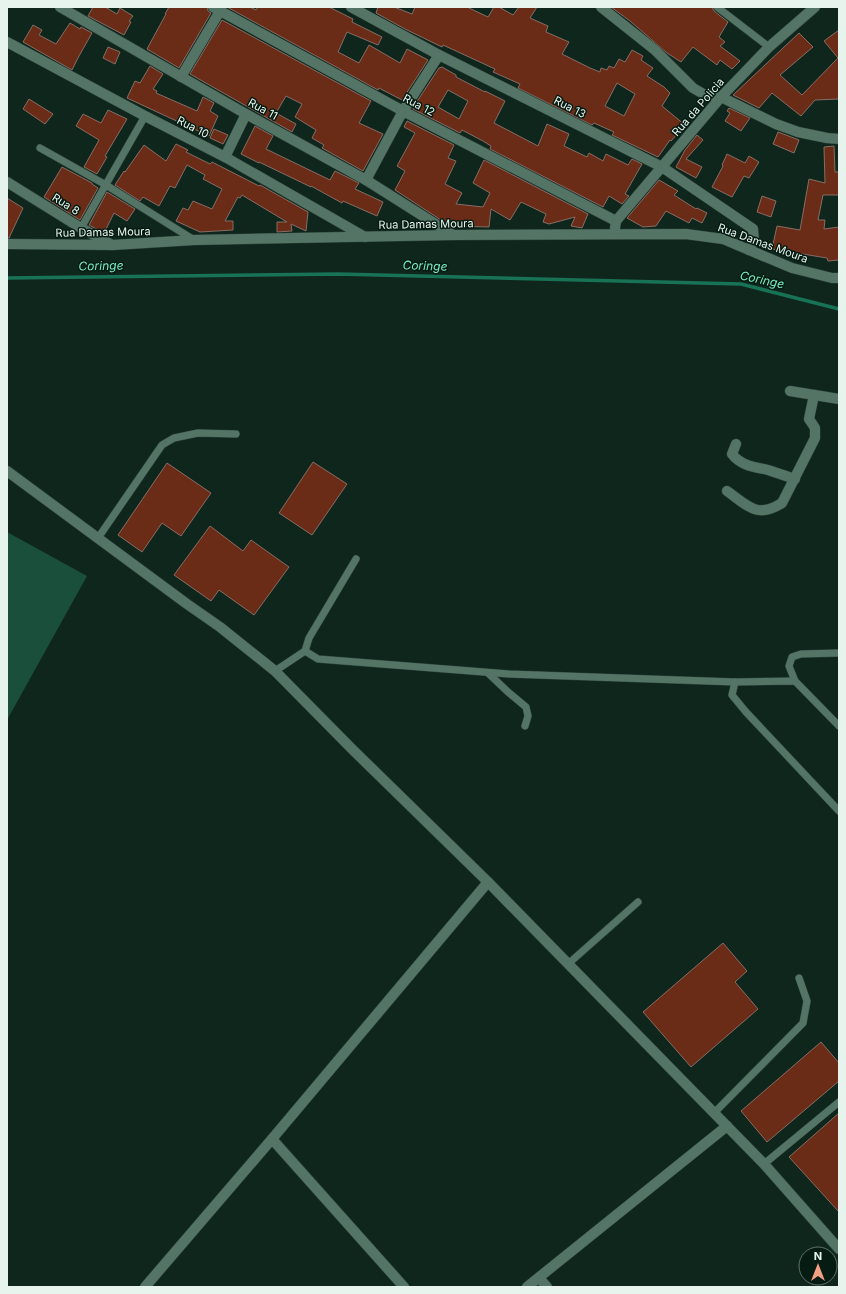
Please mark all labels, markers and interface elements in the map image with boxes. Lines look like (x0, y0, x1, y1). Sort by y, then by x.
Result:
street label: Rua da Policia (669, 75, 727, 139)
street label: Rua 12 (401, 91, 437, 119)
street label: Rua 13 (552, 93, 589, 121)
street label: Rua 11 (246, 95, 280, 123)
street label: Rua 10 (175, 113, 211, 141)
street label: Rua 8 (50, 190, 82, 218)
street label: Rua Damas Moura (378, 216, 474, 232)
street label: Rua Damas Moura (716, 220, 810, 266)
street label: Rua Damas Moura (55, 224, 151, 240)
water label: Coringe (402, 257, 448, 274)
water label: Coringe (78, 258, 124, 273)
water label: Coringe (739, 268, 786, 292)
north arrow (798, 1246, 838, 1286)
text: N (814, 1249, 822, 1263)

